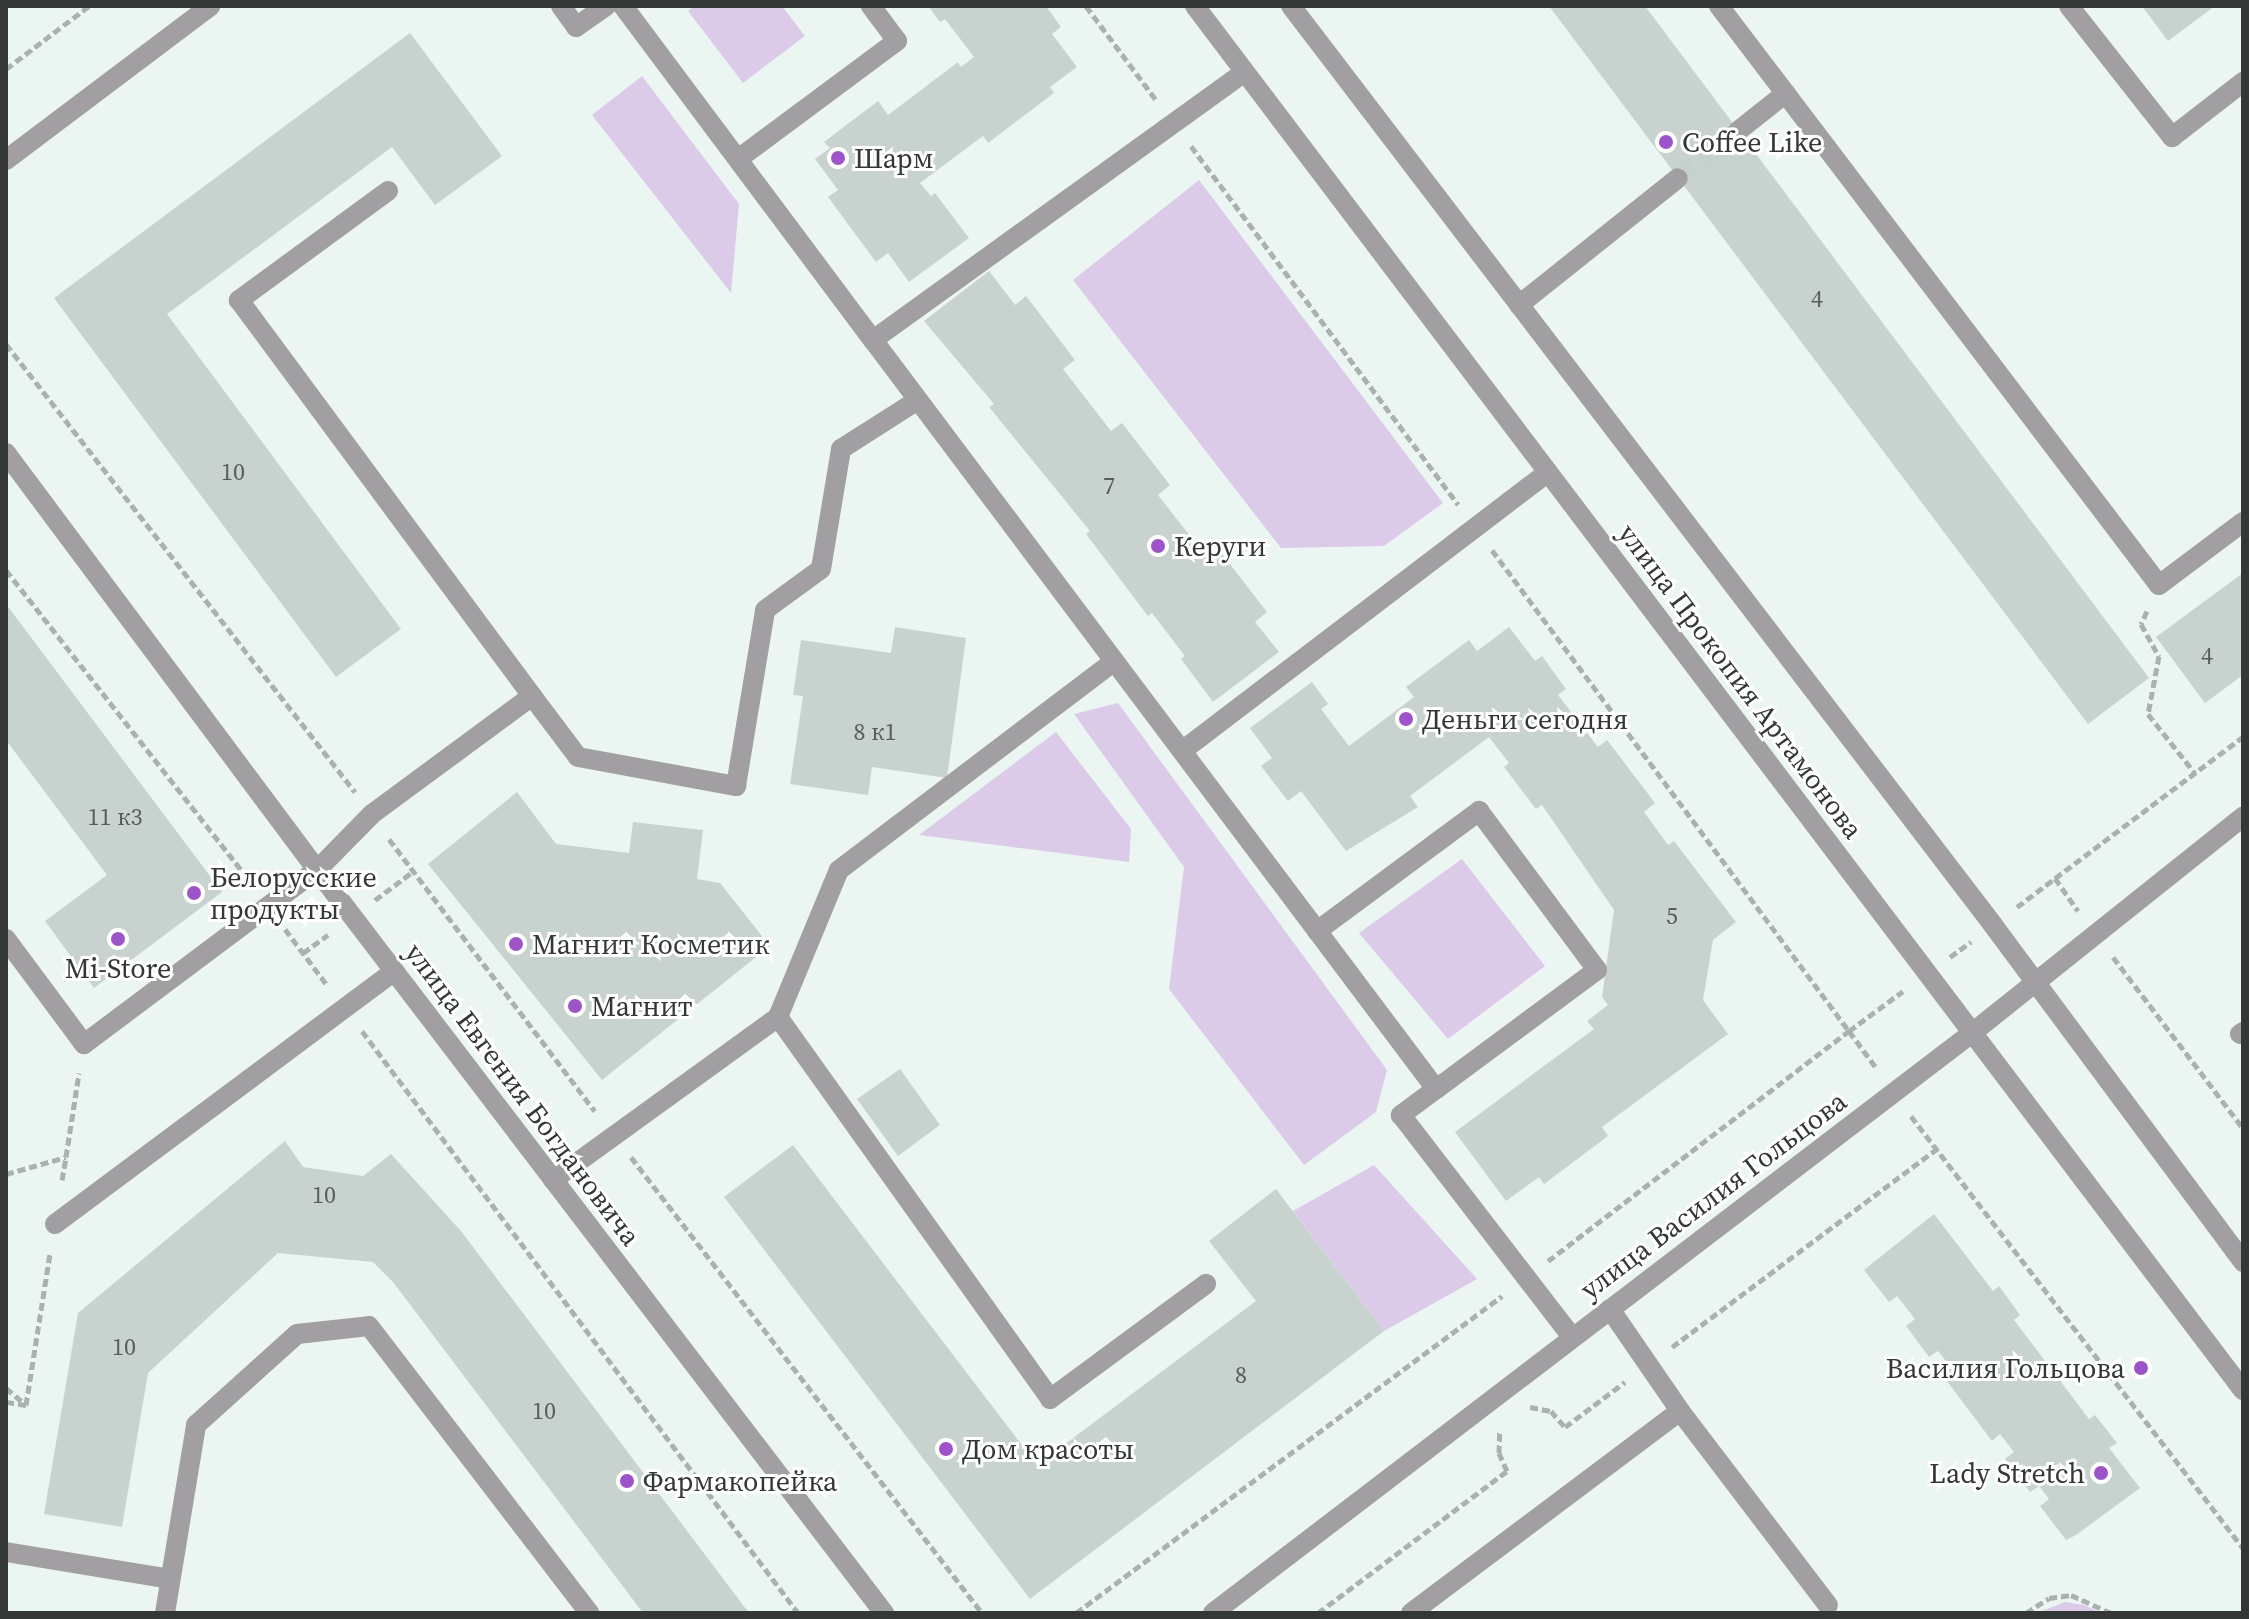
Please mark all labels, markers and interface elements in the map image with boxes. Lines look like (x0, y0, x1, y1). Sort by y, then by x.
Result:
place label: Coffee Like (1682, 125, 1822, 159)
marker: Coffee Like (1657, 133, 1675, 151)
place label: Шарм (854, 141, 933, 175)
marker: Шарм (829, 149, 847, 167)
house number: 4 (1811, 285, 1823, 313)
house number: 10 (221, 458, 245, 486)
house number: 7 (1103, 472, 1115, 500)
street label: улица Прокопия Артамонова (1612, 517, 1870, 845)
place label: Керуги (1174, 529, 1266, 563)
marker: Керуги (1149, 537, 1167, 555)
house number: 4 (2201, 642, 2213, 670)
place label: Деньги сегодня (1422, 702, 1628, 736)
marker: Деньги сегодня (1397, 710, 1415, 728)
house number: 8 к1 (854, 718, 896, 746)
house number: 11 к3 (88, 803, 142, 831)
place label: Белорусские продукты (210, 860, 377, 926)
marker: Белорусские продукты (185, 884, 203, 902)
house number: 5 (1666, 902, 1678, 930)
place label: Магнит Косметик (532, 927, 770, 961)
marker: Mi-Store (109, 930, 127, 948)
marker: Магнит Косметик (507, 935, 525, 953)
street label: улица Евгения Богдановича (398, 936, 648, 1252)
place label: Mi-Store (65, 951, 171, 985)
place label: Магнит (591, 989, 693, 1023)
marker: Магнит (566, 997, 584, 1015)
street label: улица Василия Гольцова (1573, 1084, 1853, 1306)
house number: 10 (312, 1181, 336, 1209)
house number: 10 (112, 1333, 136, 1361)
place label: Василия Гольцова (1886, 1351, 2125, 1385)
marker: Василия Гольцова (2132, 1359, 2150, 1377)
house number: 8 (1235, 1361, 1247, 1389)
house number: 10 (532, 1397, 556, 1425)
place label: Дом красоты (962, 1432, 1134, 1466)
marker: Дом красоты (937, 1440, 955, 1458)
place label: Lady Stretch (1929, 1456, 2085, 1490)
place label: Фармакопейка (643, 1464, 837, 1498)
marker: Lady Stretch (2092, 1464, 2110, 1482)
marker: Фармакопейка (618, 1472, 636, 1490)

